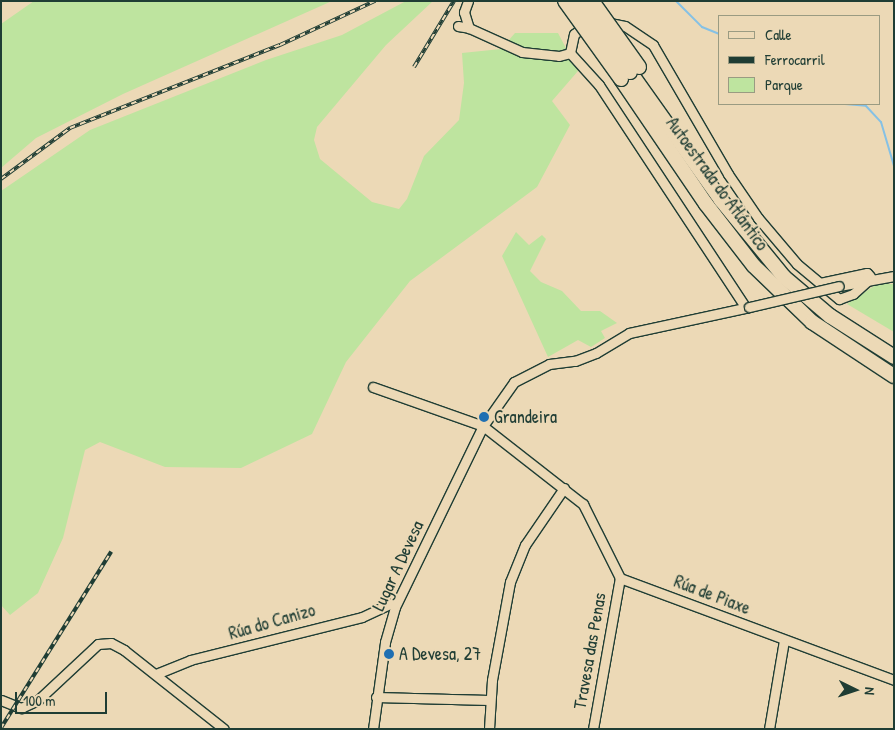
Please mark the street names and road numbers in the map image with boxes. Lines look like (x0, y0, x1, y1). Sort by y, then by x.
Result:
street label: Autoestrada do Atlántico (661, 113, 773, 255)
street label: Lugar A Devesa (368, 517, 428, 615)
street label: Rúa de Piaxe (671, 571, 753, 619)
street label: Travesa das Penas (569, 591, 611, 711)
street label: Rúa do Canizo (226, 599, 318, 645)

